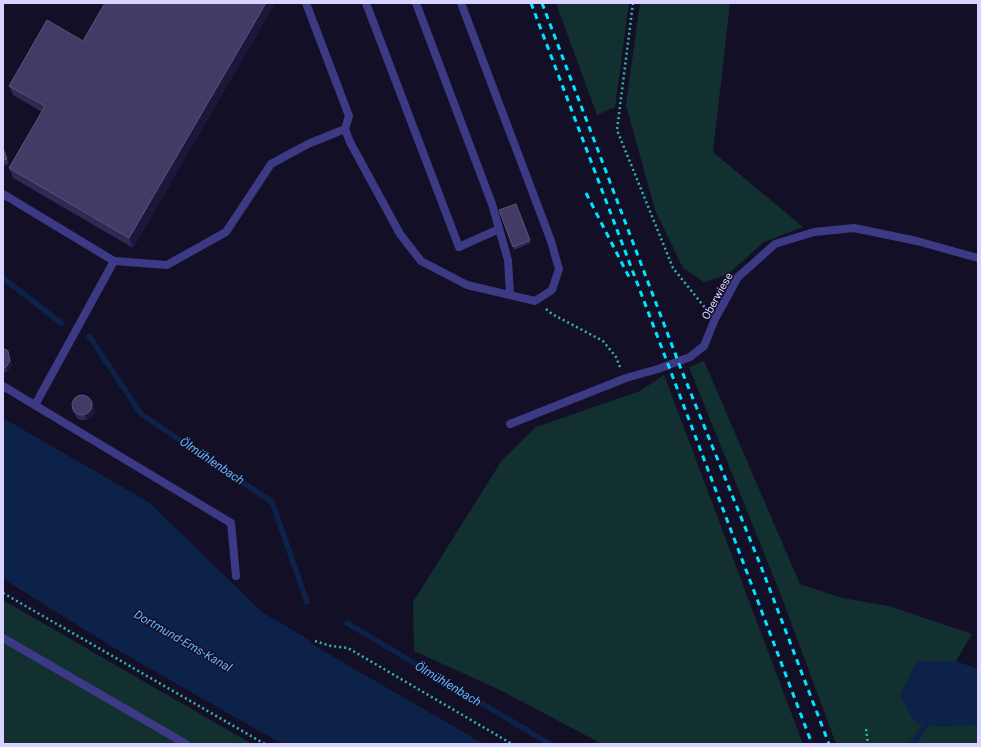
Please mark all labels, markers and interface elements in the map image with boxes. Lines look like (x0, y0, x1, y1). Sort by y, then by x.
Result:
street label: Oberwiese (699, 270, 736, 322)
water label: Ölmühlenbach (177, 433, 247, 488)
water label: Dortmund-Ems-Kanal (132, 607, 234, 675)
water label: Ölmühlenbach (412, 658, 484, 709)

